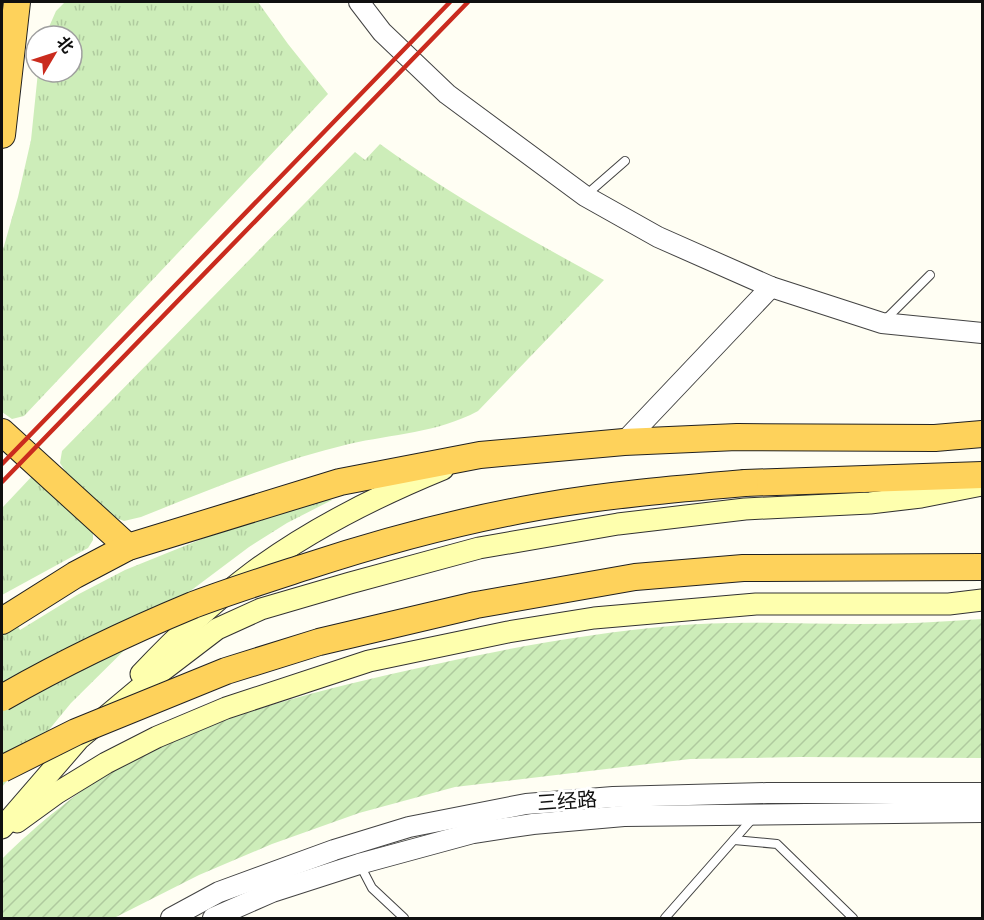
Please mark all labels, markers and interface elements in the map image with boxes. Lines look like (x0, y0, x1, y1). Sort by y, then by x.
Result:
north arrow (24, 24, 84, 84)
text: 北 (51, 31, 79, 59)
street label: 三经路 (536, 785, 598, 819)

